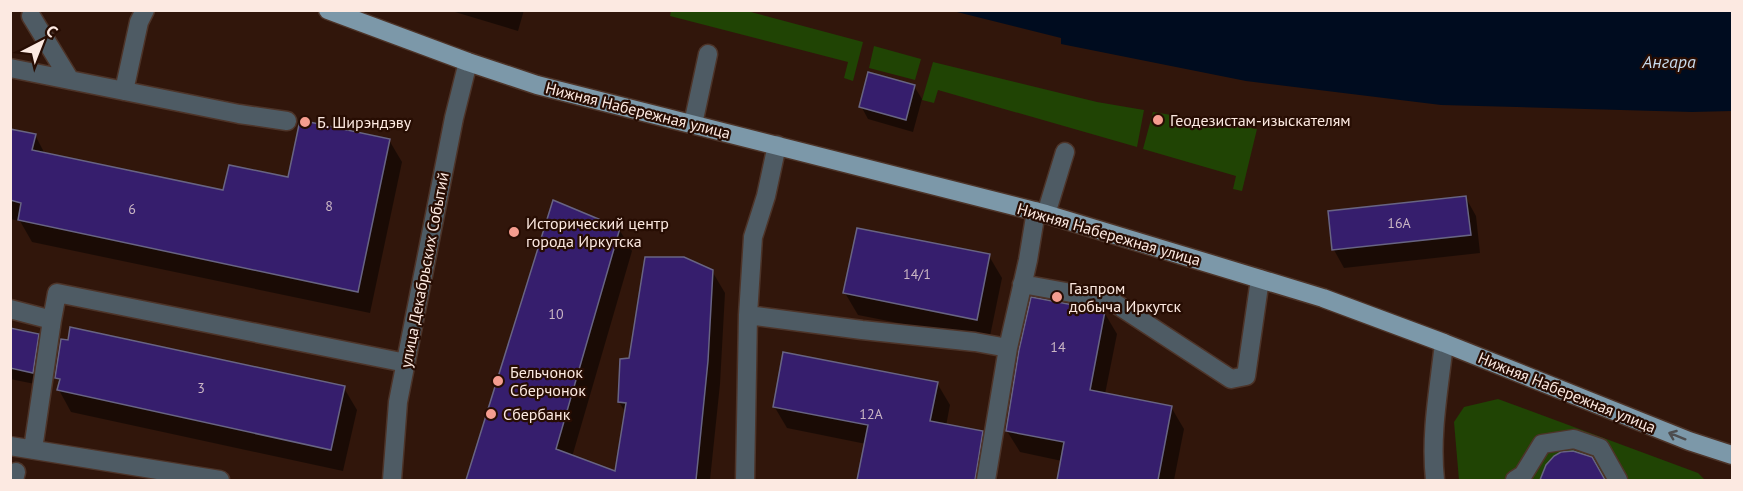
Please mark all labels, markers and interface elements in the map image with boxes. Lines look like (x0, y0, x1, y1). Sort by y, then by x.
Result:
north arrow (12, 12, 72, 72)
text: С (42, 20, 62, 41)
water label: Ангара (1641, 50, 1696, 73)
street label: Нижняя Набережная улица (543, 77, 733, 143)
place label: Геодезистам-изыскателям (1170, 110, 1351, 130)
place label: Б. Ширэндэву (317, 112, 412, 132)
marker: Геодезистам-изыскателям (1151, 113, 1165, 127)
marker: Б. Ширэндэву (298, 115, 312, 129)
street label: улица Декабрьских Событий (395, 170, 453, 370)
house number: 8 (325, 197, 333, 215)
street label: Нижняя Набережная улица (1015, 198, 1203, 270)
house number: 6 (128, 200, 136, 218)
place label: Исторический центр города Иркутска (526, 213, 669, 251)
house number: 16А (1387, 214, 1412, 232)
marker: Исторический центр города Иркутска (507, 225, 521, 239)
house number: 14/1 (903, 265, 931, 283)
place label: Газпром добыча Иркутск (1069, 278, 1181, 316)
marker: Газпром добыча Иркутск (1050, 290, 1064, 304)
house number: 10 (548, 305, 564, 323)
house number: 14 (1050, 338, 1066, 356)
street label: Нижняя Набережная улица (1475, 347, 1659, 437)
place label: Бельчонок Сберчонок (510, 362, 586, 400)
marker: Бельчонок Сберчонок (491, 374, 505, 388)
house number: 3 (197, 379, 205, 397)
place label: Сбербанк (503, 404, 571, 424)
house number: 12А (859, 405, 884, 423)
marker: Сбербанк (484, 407, 498, 421)
one-way arrow (1668, 430, 1687, 441)

